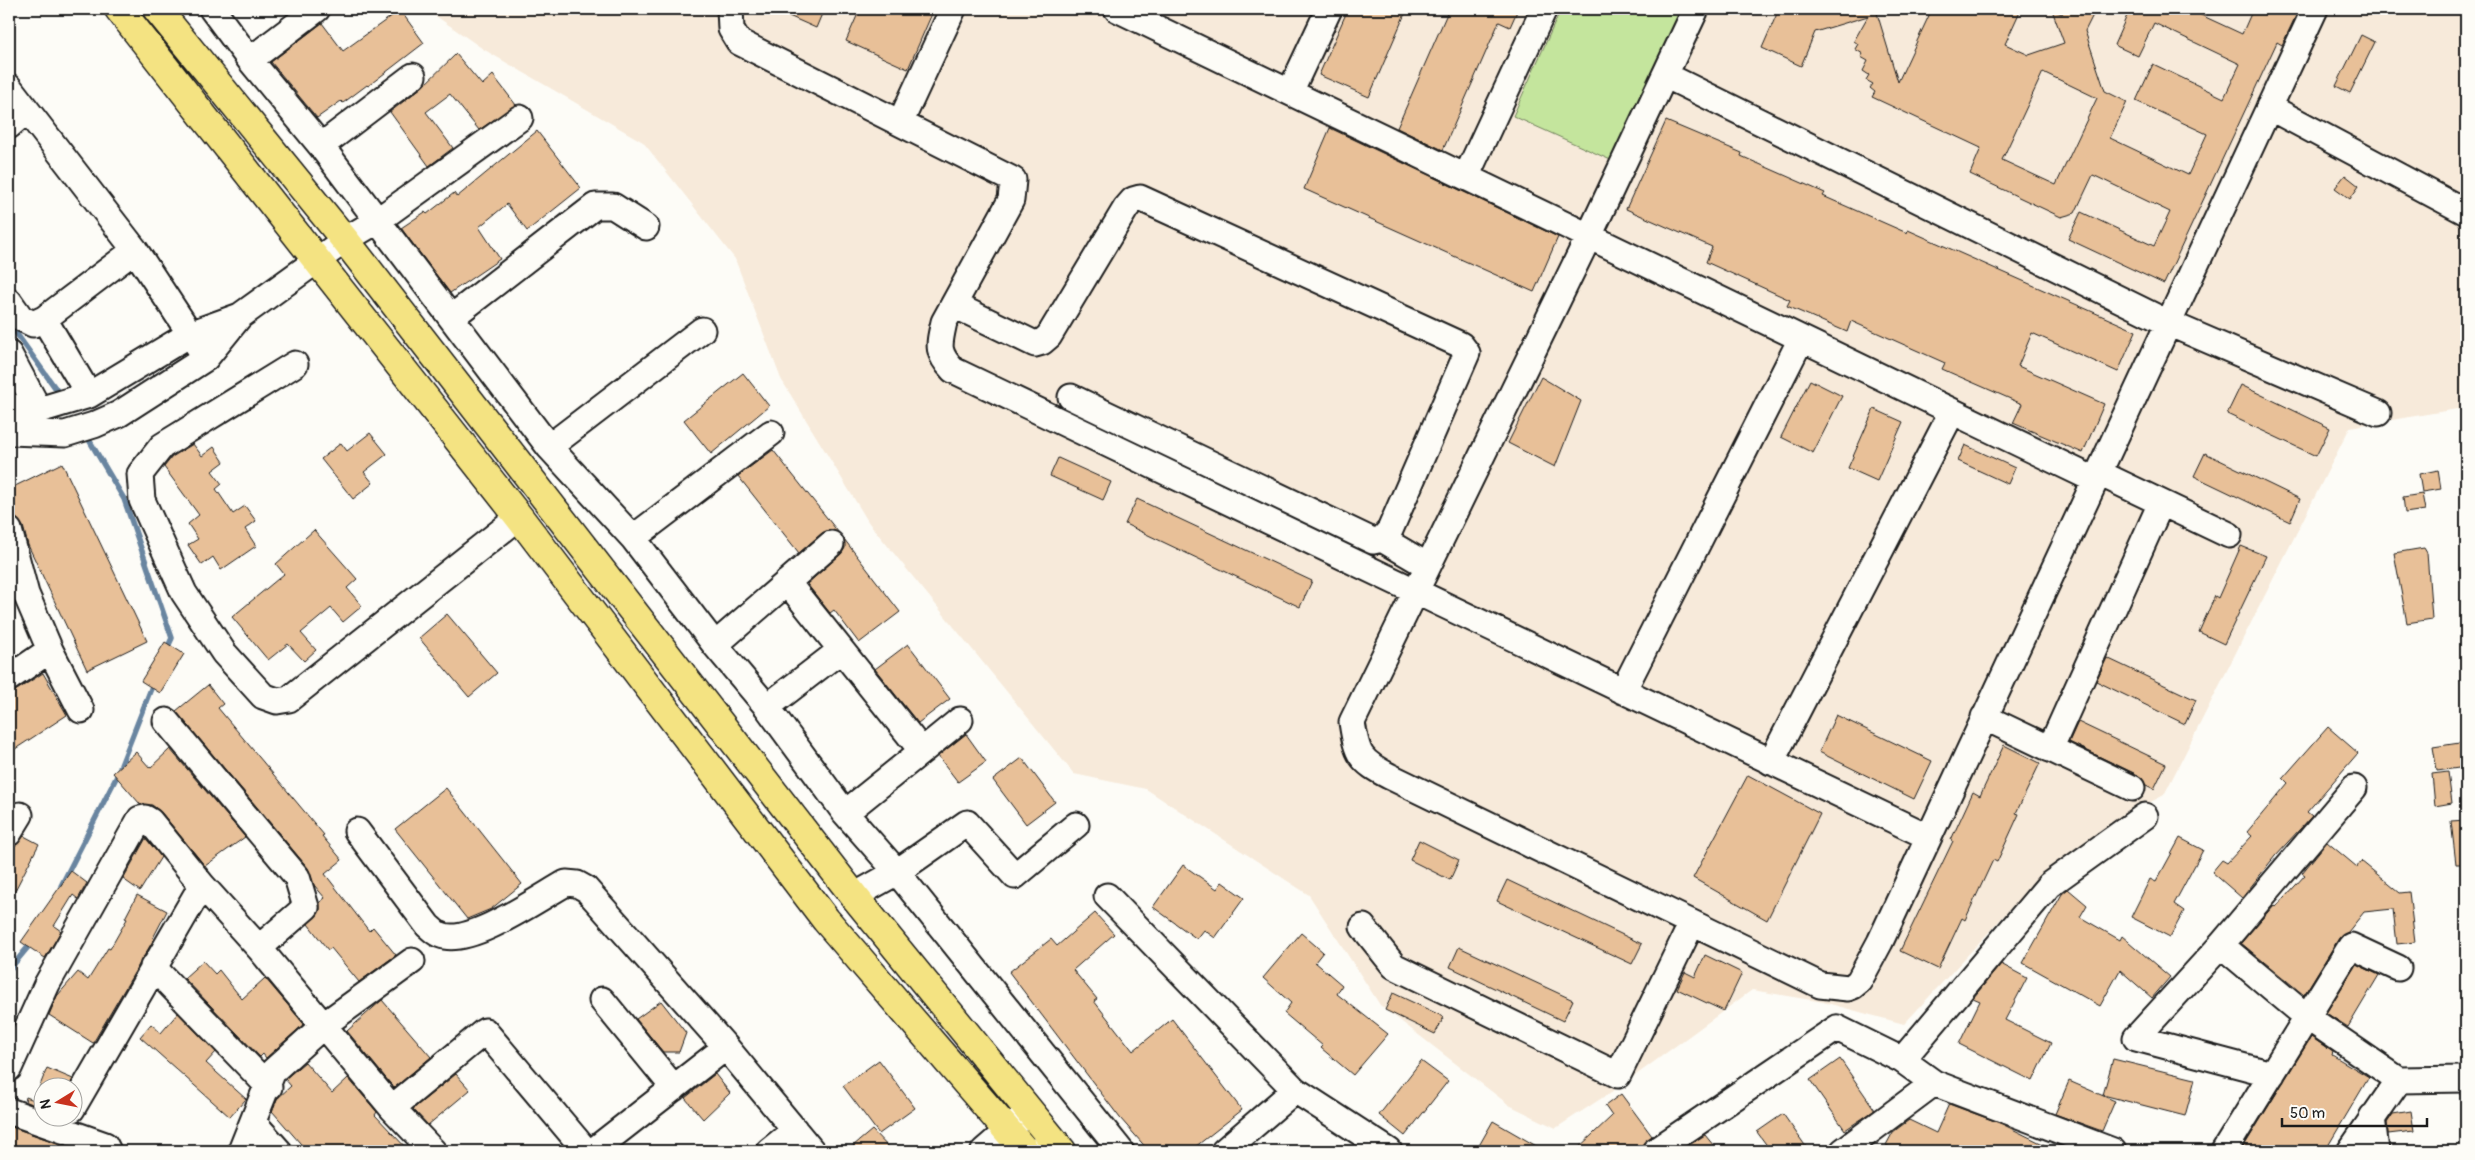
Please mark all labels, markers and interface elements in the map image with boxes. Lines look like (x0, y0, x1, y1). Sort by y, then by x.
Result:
north arrow (32, 1078, 82, 1128)
scale bar (2282, 1095, 2428, 1127)
text: N (36, 1098, 55, 1110)
text: 50 m (2290, 1104, 2325, 1123)

